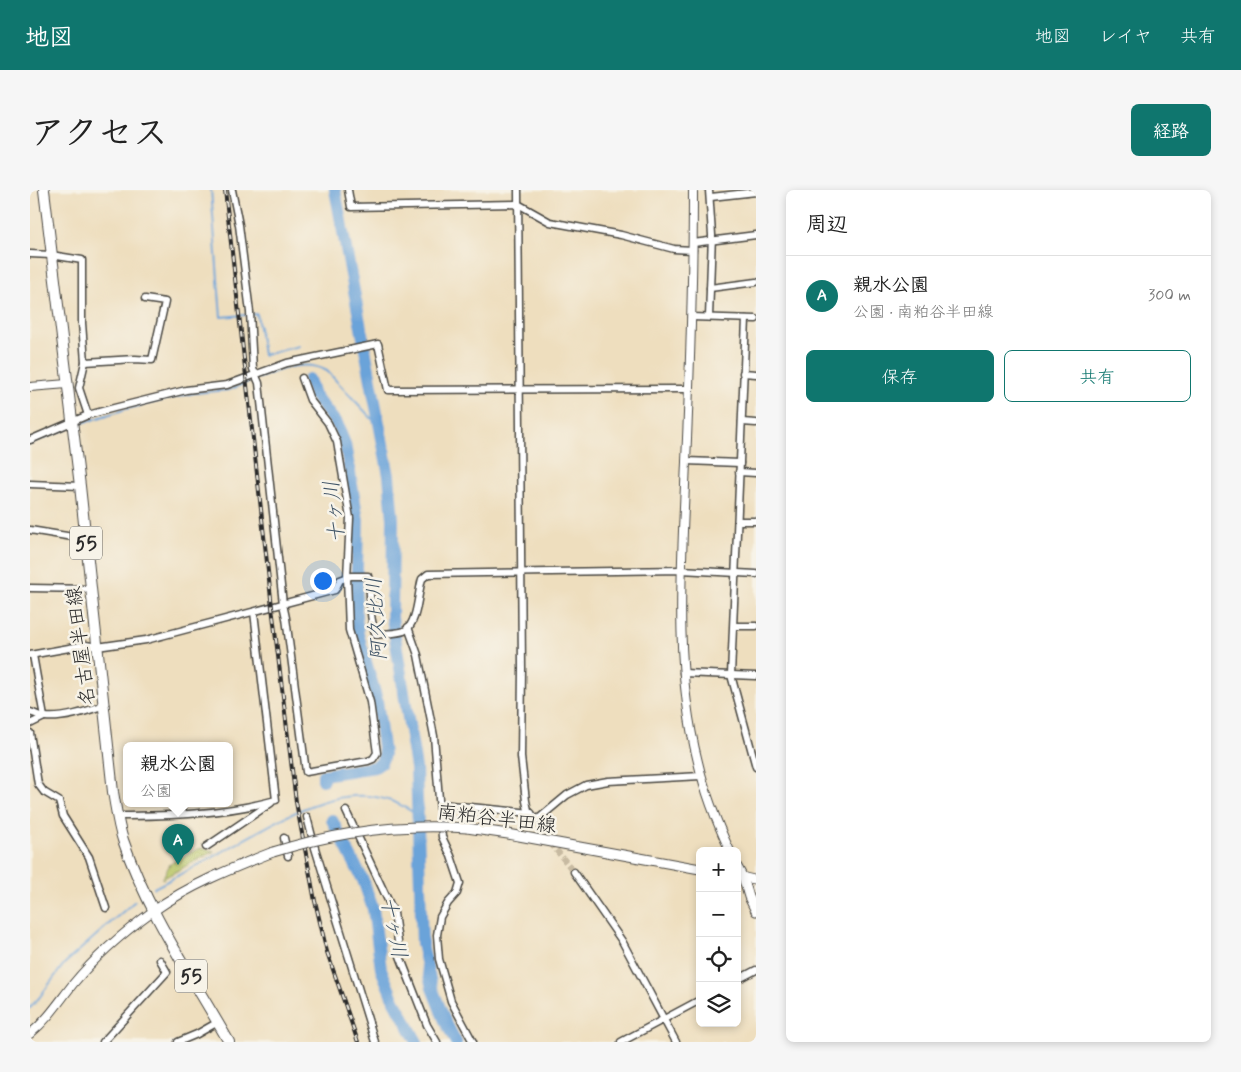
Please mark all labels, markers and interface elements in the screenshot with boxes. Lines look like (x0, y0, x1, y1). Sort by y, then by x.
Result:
text: 地図 (25, 23, 73, 54)
text: 地図 (1035, 25, 1071, 49)
text: レイヤ (1099, 25, 1152, 49)
text: 共有 (1180, 25, 1216, 49)
button: 経路 (1131, 104, 1211, 156)
text: アクセス (30, 111, 168, 157)
text: 周辺 (806, 211, 848, 239)
text: 親水公園 (853, 273, 929, 298)
text: A (817, 285, 827, 306)
text: 300 m (1148, 285, 1191, 306)
text: 公園 · 南粕谷半田線 (853, 302, 993, 323)
button: 保存 (806, 350, 994, 402)
button: 共有 (1004, 350, 1191, 402)
water label: 十ヶ川 (318, 479, 352, 545)
road number: 55 (70, 526, 102, 559)
your location (310, 568, 336, 594)
water label: 阿久比川 (360, 576, 394, 662)
street label: 名古屋半田線 (61, 585, 102, 707)
popup (123, 742, 233, 807)
text: 親水公園 (140, 752, 216, 777)
text: 公園 (140, 781, 172, 802)
street label: 南粕谷半田線 (436, 799, 558, 840)
pin: A (162, 824, 194, 865)
map controls (696, 847, 741, 1027)
button: + (696, 847, 741, 892)
button: − (696, 892, 741, 937)
water label: 十ヶ川 (373, 894, 413, 961)
button: locate (696, 937, 741, 982)
road number: 55 (175, 959, 207, 992)
button: layers (696, 982, 741, 1027)

